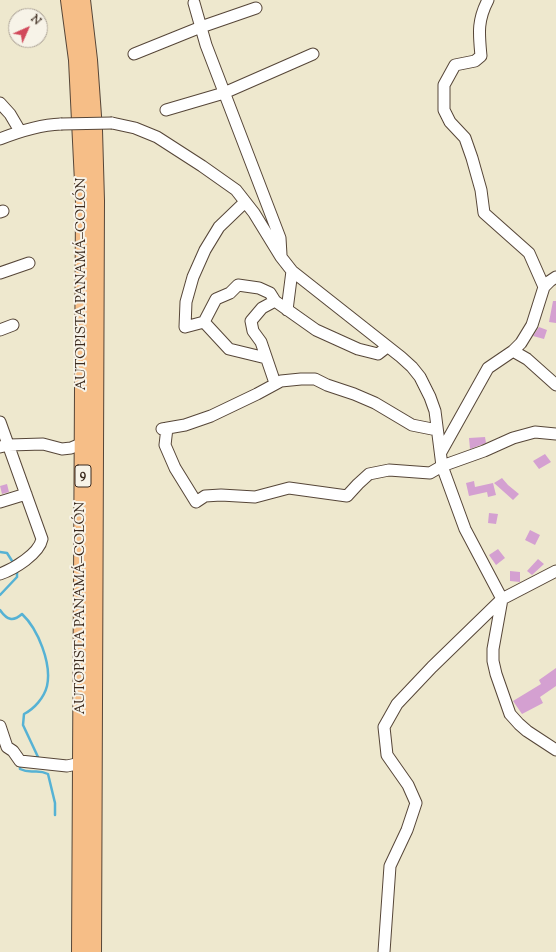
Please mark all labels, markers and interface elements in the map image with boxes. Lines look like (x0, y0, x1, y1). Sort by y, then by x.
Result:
north arrow (8, 8, 48, 48)
text: N (27, 11, 45, 29)
street label: AUTOPISTA PANAMÁ–COLÓN (75, 178, 91, 390)
road number: 9 (75, 465, 91, 487)
street label: AUTOPISTA PANAMÁ–COLÓN (74, 502, 90, 714)

